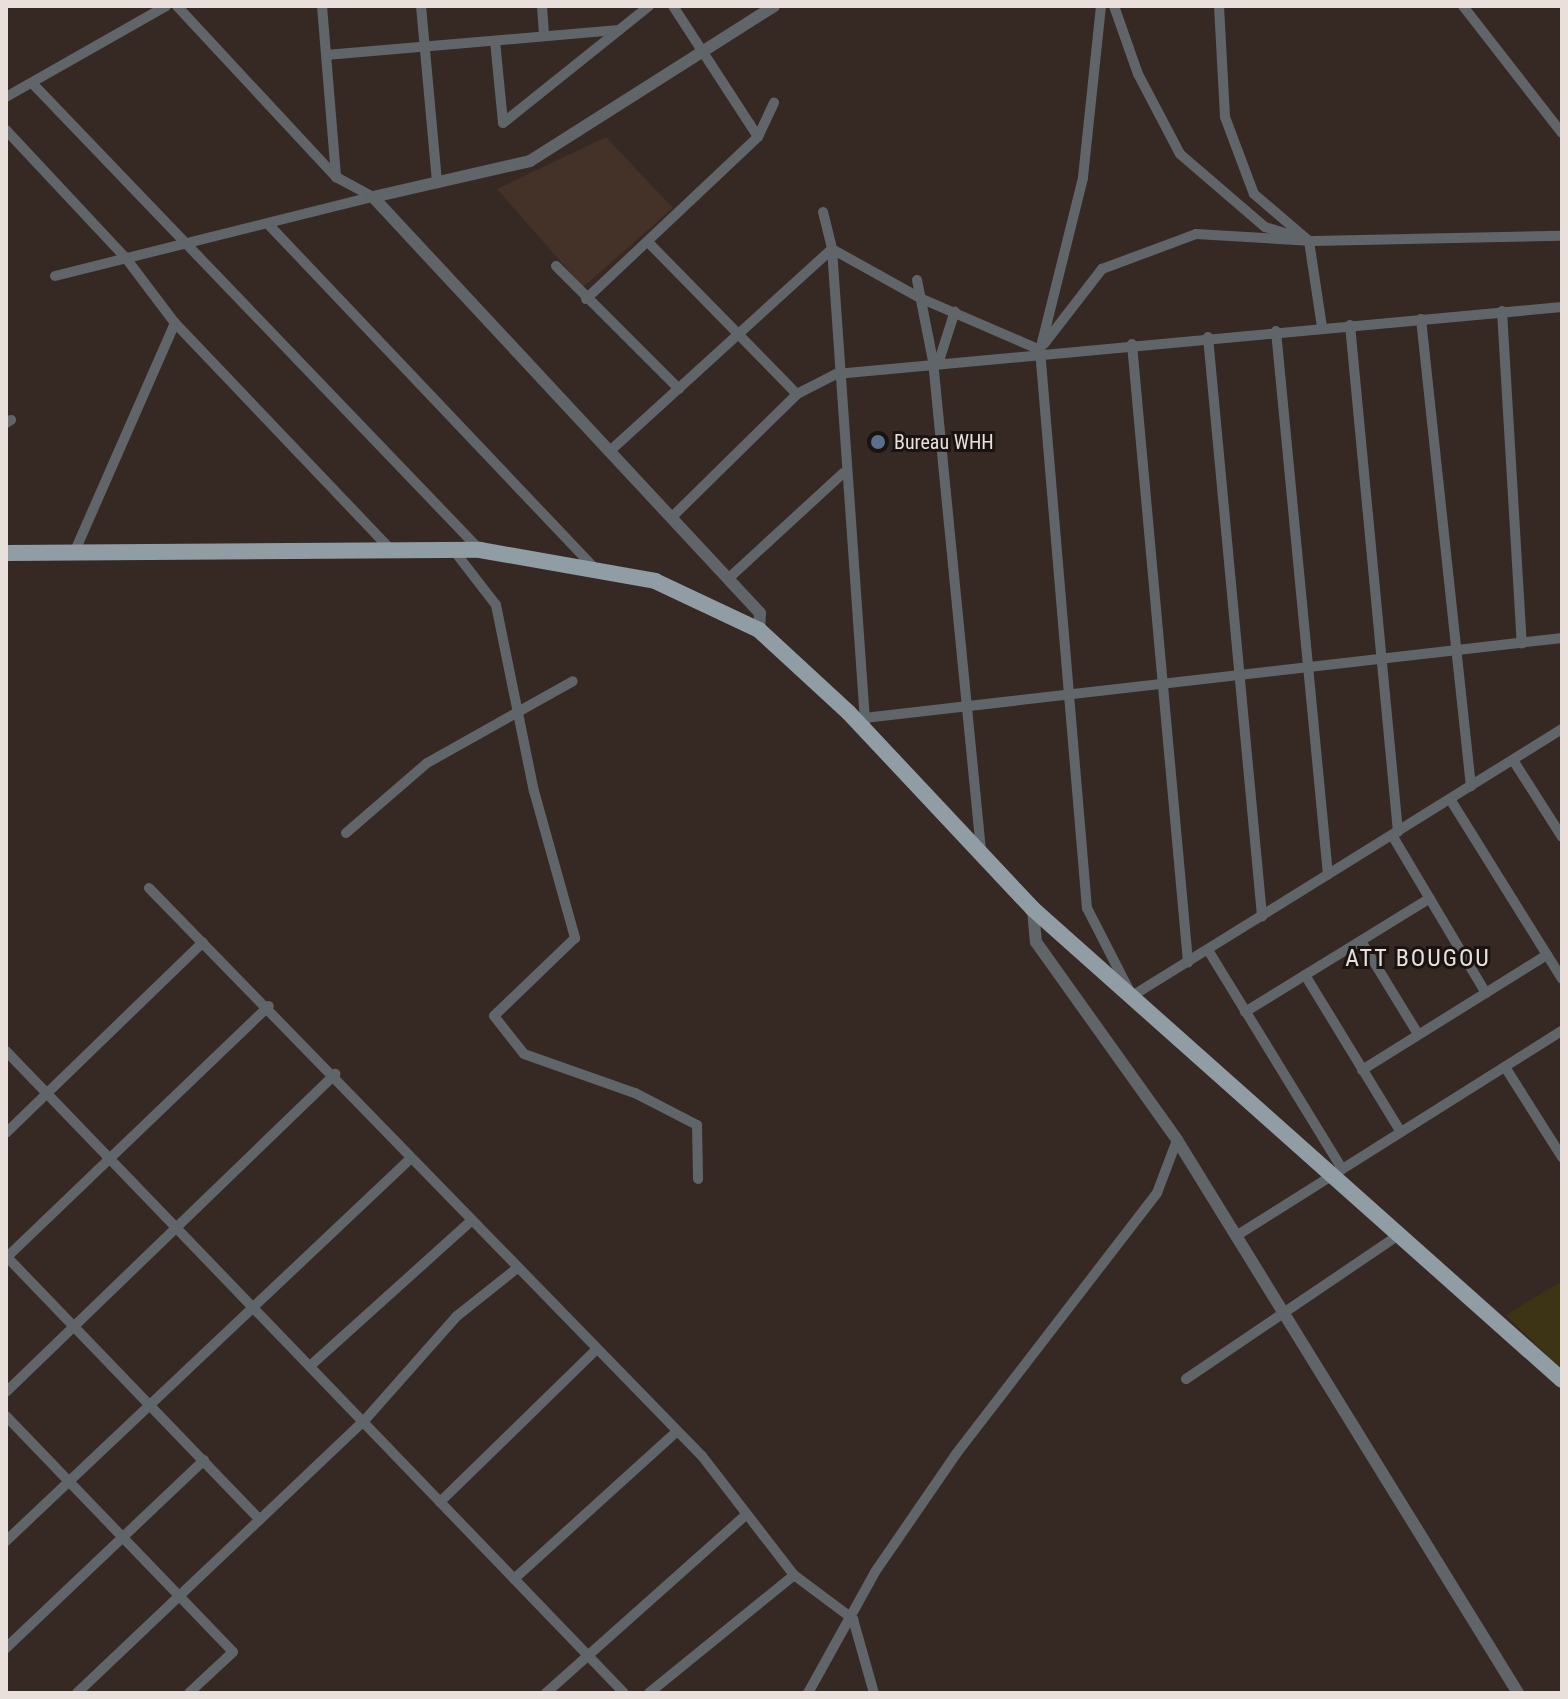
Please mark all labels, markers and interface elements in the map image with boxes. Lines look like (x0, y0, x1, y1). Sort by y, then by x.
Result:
place label: Bureau WHH (894, 430, 994, 454)
marker: Bureau WHH (869, 433, 887, 451)
district label: ATT BOUGOU (1345, 945, 1491, 973)

